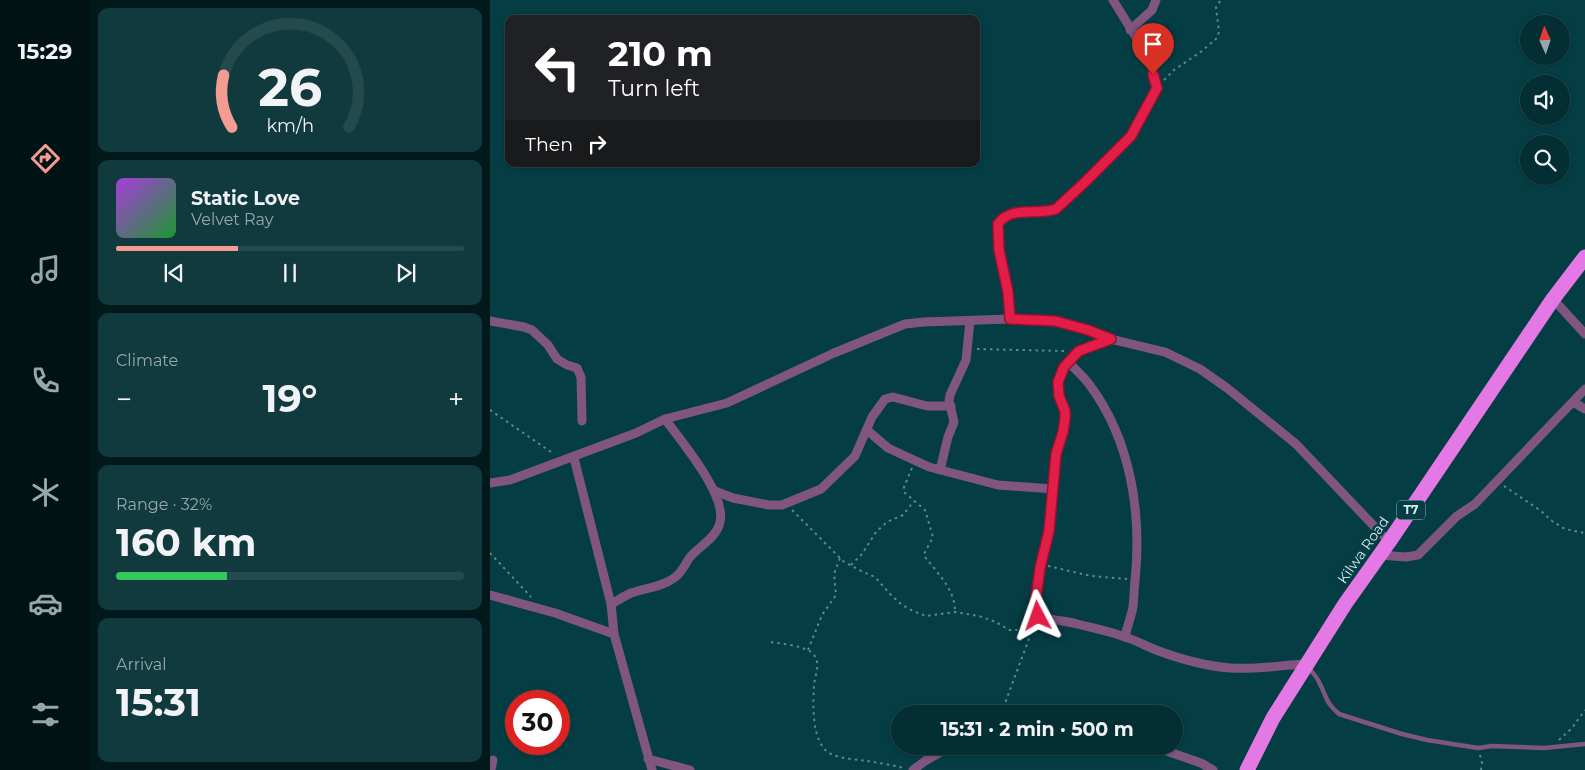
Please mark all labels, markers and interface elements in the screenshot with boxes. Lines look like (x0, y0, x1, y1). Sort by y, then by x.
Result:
north arrow (1520, 15, 1570, 65)
map controls (1520, 15, 1570, 185)
pin (1132, 23, 1174, 74)
icon: arrive (1139, 30, 1167, 58)
text: 210 m (608, 32, 713, 75)
icon: left (525, 35, 590, 100)
text: 15:29 (18, 38, 72, 65)
text: 26 (258, 56, 322, 119)
text: Turn left (608, 75, 700, 102)
button: sound (1520, 75, 1570, 125)
text: km/h (266, 115, 314, 136)
icon: right (583, 130, 611, 158)
text: Then (525, 133, 573, 156)
button: search (1520, 135, 1570, 185)
icon: directions (28, 141, 63, 176)
text: Static Love (191, 187, 300, 210)
text: Velvet Ray (191, 210, 273, 229)
icon: music (28, 252, 63, 287)
icon: previous (160, 259, 188, 287)
icon: pause (276, 259, 304, 287)
icon: next (392, 259, 420, 287)
text: Climate (116, 351, 178, 370)
icon: phone (28, 363, 63, 398)
text: 19° (263, 375, 318, 422)
text: − (116, 382, 132, 416)
text: + (448, 382, 464, 416)
icon: climate (28, 475, 63, 510)
text: Range · 32% (116, 495, 212, 514)
road number: T7 (1397, 500, 1425, 520)
street label: Kilwa Road (1333, 513, 1393, 587)
text: 160 km (116, 519, 256, 566)
icon: car (28, 586, 63, 621)
position arrow (1011, 589, 1063, 641)
text: Arrival (116, 655, 166, 674)
text: 15:31 (116, 679, 201, 726)
speed limit sign: 30 (505, 690, 570, 755)
icon: filters (28, 697, 63, 732)
text: 15:31 · 2 min · 500 m (940, 718, 1134, 741)

